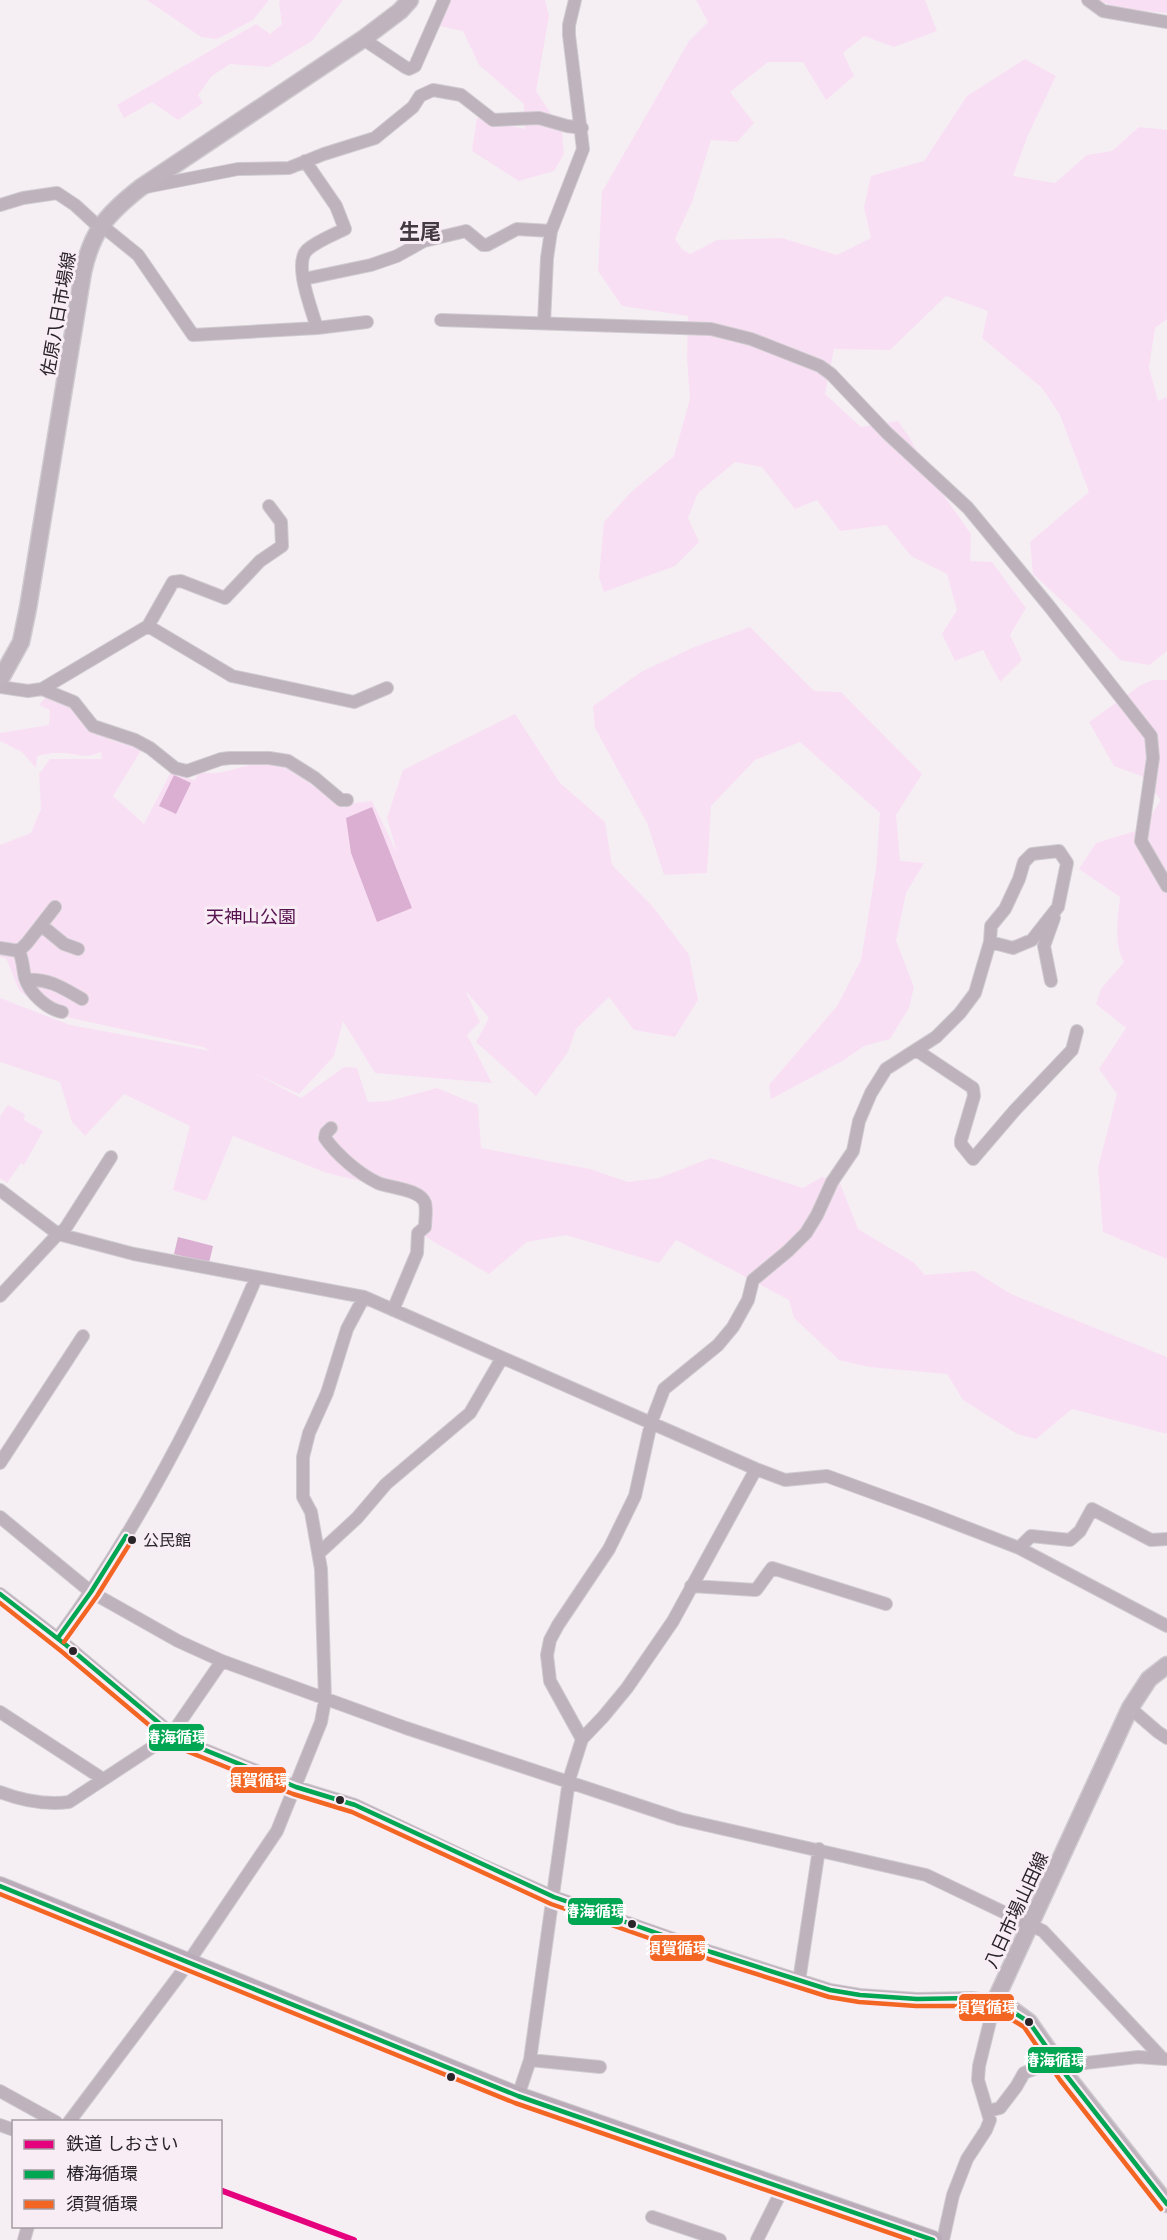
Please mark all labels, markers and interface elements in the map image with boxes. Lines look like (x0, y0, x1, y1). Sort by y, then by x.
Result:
district label: 生尾 (399, 220, 441, 244)
street label: 佐原八日市場線 (37, 250, 79, 378)
park label: 天神山公園 (206, 906, 296, 927)
place label: 公民館 (143, 1531, 191, 1550)
marker: 公民館 (126, 1534, 138, 1546)
unlabelled marker (67, 1645, 79, 1657)
line badge: 椿海循環 (148, 1723, 205, 1752)
text: 椿海循環 (144, 1728, 208, 1747)
line badge: 須賀循環 (230, 1766, 287, 1794)
text: 須賀循環 (226, 1771, 290, 1790)
unlabelled marker (334, 1794, 346, 1806)
street label: 八日市場山田線 (980, 1848, 1052, 1972)
line badge: 椿海循環 (567, 1897, 624, 1926)
text: 椿海循環 (563, 1902, 627, 1921)
unlabelled marker (626, 1918, 638, 1930)
line badge: 須賀循環 (649, 1934, 706, 1962)
text: 須賀循環 (645, 1939, 709, 1958)
line badge: 須賀循環 (958, 1993, 1015, 2022)
text: 須賀循環 (954, 1998, 1018, 2017)
unlabelled marker (1023, 2016, 1035, 2028)
line badge: 椿海循環 (1027, 2046, 1084, 2074)
text: 椿海循環 (1023, 2051, 1087, 2070)
unlabelled marker (445, 2071, 457, 2083)
legend (12, 2120, 222, 2228)
text: 鉄道 しおさい (66, 2133, 178, 2154)
text: 椿海循環 (66, 2163, 138, 2184)
text: 須賀循環 (66, 2193, 138, 2214)

